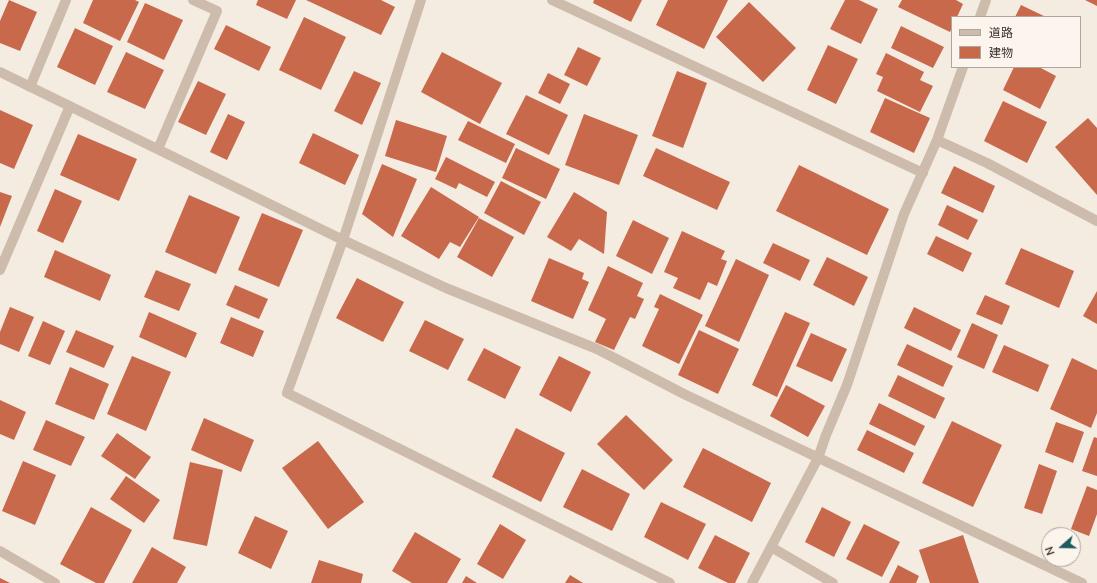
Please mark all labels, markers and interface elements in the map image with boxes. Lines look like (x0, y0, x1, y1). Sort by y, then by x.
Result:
legend (951, 16, 1081, 68)
text: 道路 (989, 25, 1013, 41)
text: 建物 (989, 45, 1013, 61)
north arrow (1041, 527, 1081, 567)
text: N (1042, 545, 1059, 557)

